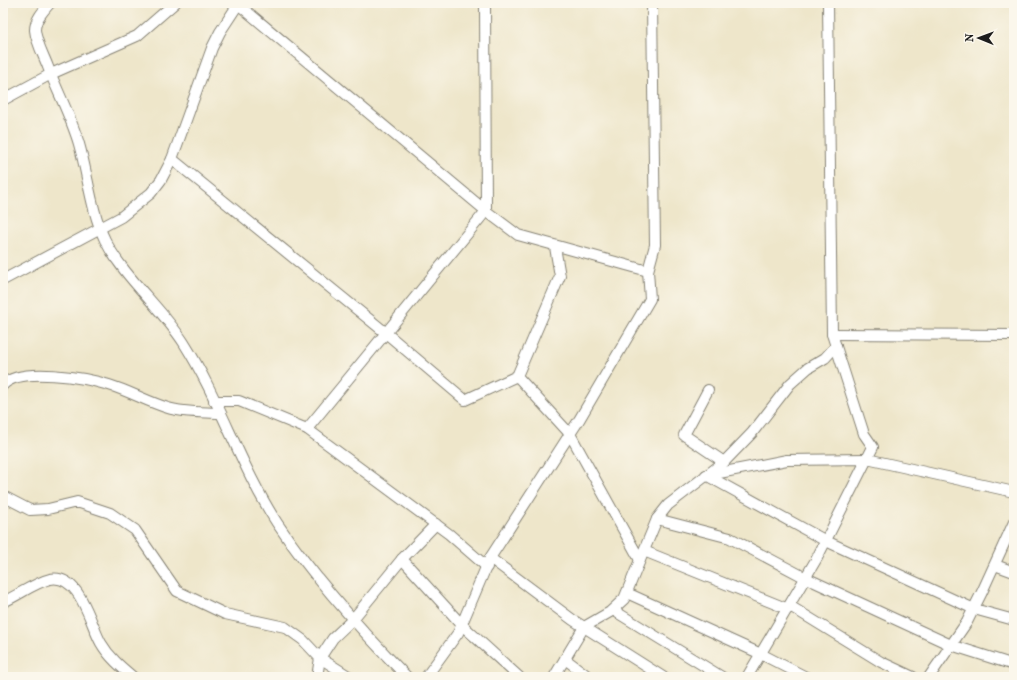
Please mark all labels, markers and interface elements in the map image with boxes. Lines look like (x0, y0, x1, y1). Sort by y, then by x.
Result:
north arrow (959, 18, 999, 58)
text: N (963, 33, 976, 42)

